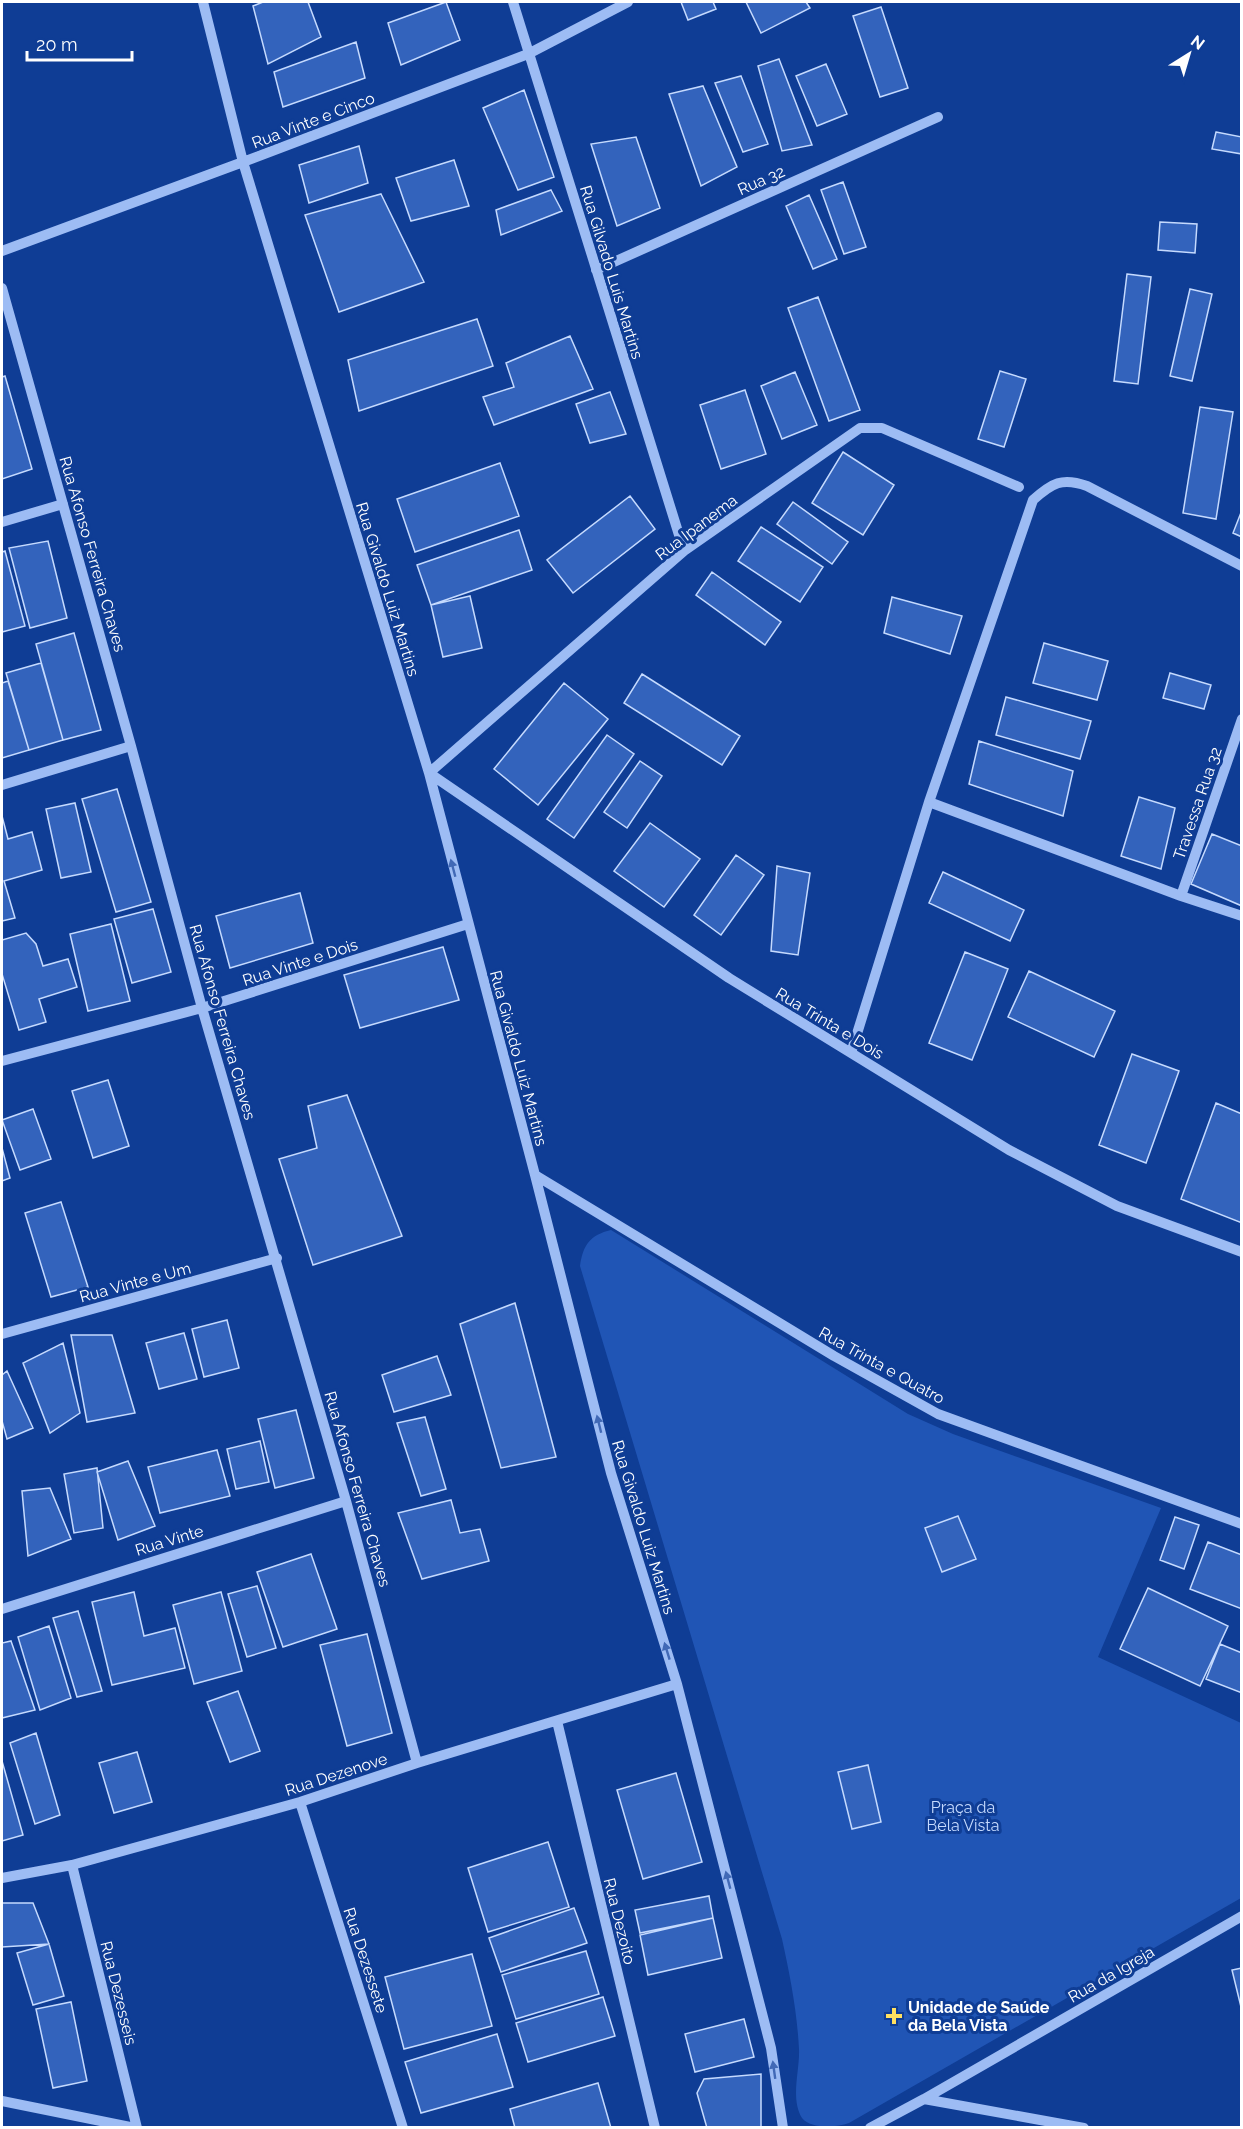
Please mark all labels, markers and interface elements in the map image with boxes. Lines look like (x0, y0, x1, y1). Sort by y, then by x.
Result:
scale bar (27, 24, 132, 62)
north arrow (1159, 24, 1219, 84)
text: N (1187, 31, 1208, 54)
text: 20 m (36, 34, 78, 55)
street label: Rua Vinte e Cinco (249, 88, 377, 153)
street label: Rua 32 (735, 162, 788, 199)
street label: Rua Gilvado Luis Martins (576, 183, 647, 362)
street label: Rua Afonso Ferreira Chaves (55, 454, 130, 654)
street label: Rua Ipanema (652, 491, 741, 564)
street label: Rua Givaldo Luiz Martins (352, 500, 423, 679)
street label: Travessa Rua 32 (1169, 744, 1226, 862)
one-way arrow (448, 859, 457, 877)
street label: Rua Afonso Ferreira Chaves (185, 922, 260, 1122)
street label: Rua Vinte e Dois (240, 935, 360, 990)
street label: Rua Givaldo Luiz Martins (486, 968, 551, 1148)
street label: Rua Trinta e Dois (772, 984, 887, 1063)
street label: Rua Vinte e Um (77, 1258, 193, 1306)
street label: Rua Trinta e Quatro (816, 1323, 948, 1408)
street label: Rua Afonso Ferreira Chaves (320, 1389, 395, 1589)
one-way arrow (593, 1415, 603, 1434)
street label: Rua Givaldo Luiz Martins (608, 1438, 679, 1617)
street label: Rua Vinte (133, 1521, 206, 1560)
one-way arrow (661, 1642, 671, 1660)
street label: Rua Dezenove (283, 1749, 390, 1800)
park label: Praça da Bela Vista (927, 1798, 999, 1835)
one-way arrow (722, 1871, 732, 1890)
street label: Rua Dezoito (600, 1876, 639, 1966)
street label: Rua Dezessete (340, 1905, 392, 2015)
street label: Rua Dezesseis (96, 1939, 141, 2047)
street label: Rua da Igreja (1065, 1942, 1158, 2007)
place label: Unidade de Saúde da Bela Vista (908, 1998, 1050, 2035)
marker: Unidade de Saúde da Bela Vista (885, 2007, 903, 2025)
one-way arrow (770, 2060, 779, 2079)

